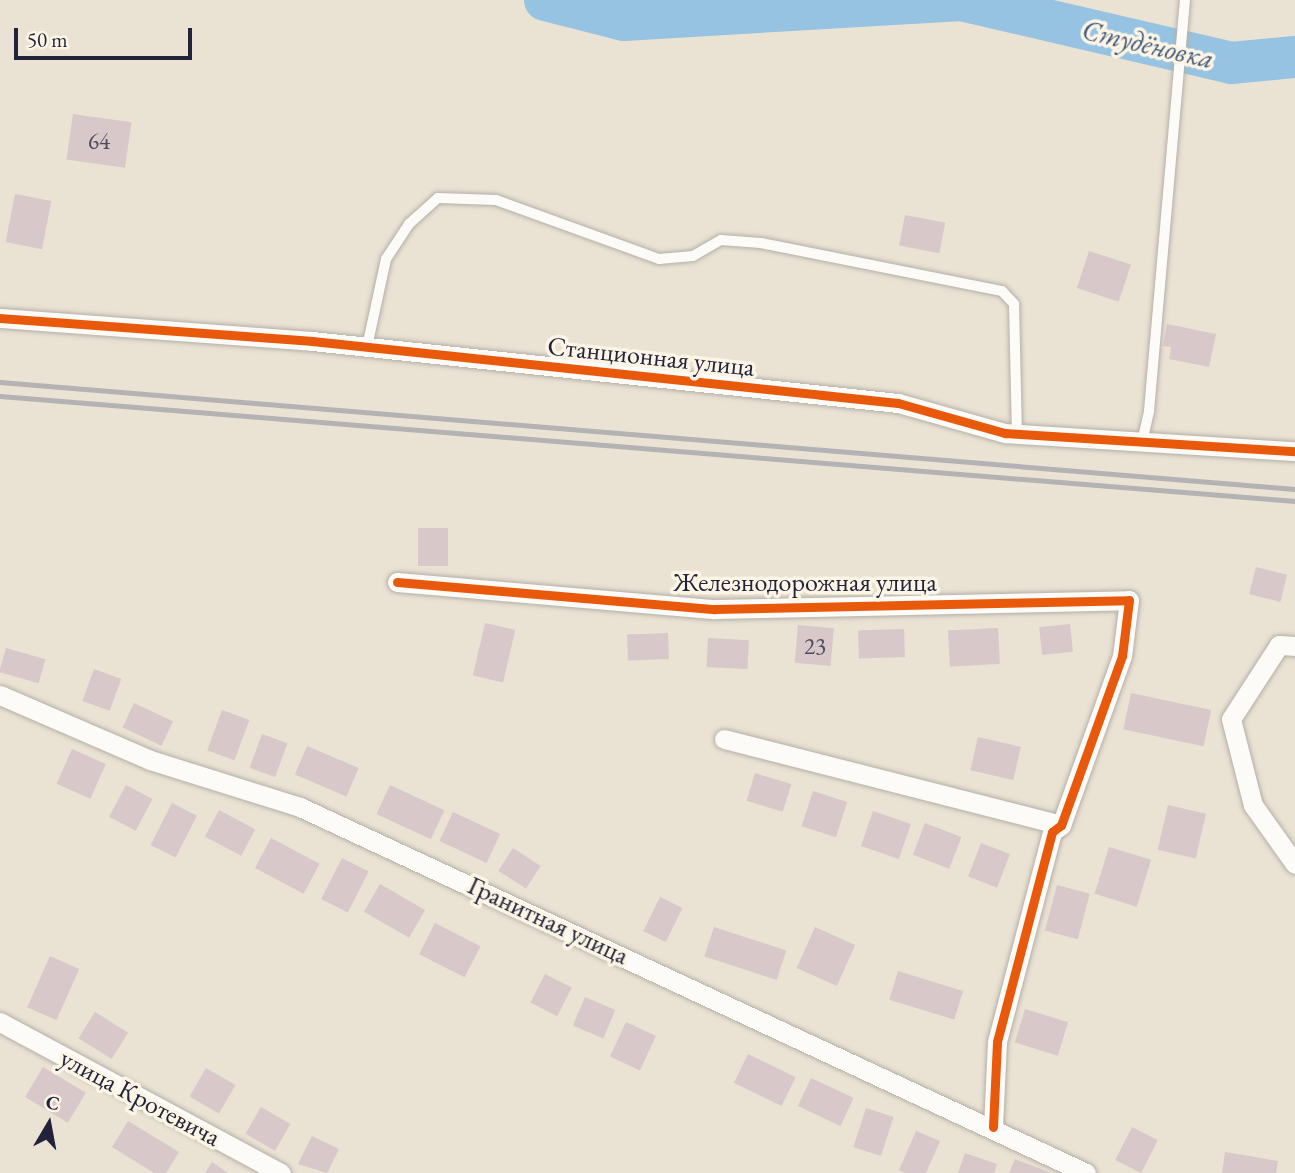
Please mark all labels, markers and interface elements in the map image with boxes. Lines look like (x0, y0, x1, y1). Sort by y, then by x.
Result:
water label: Студёновка (1079, 13, 1217, 75)
scale bar (18, 14, 196, 58)
text: 50 m (27, 26, 68, 53)
house number: 64 (88, 127, 110, 155)
street label: Станционная улица (546, 331, 756, 383)
street label: Железнодорожная улица (673, 567, 937, 599)
house number: 23 (804, 632, 826, 660)
street label: Гранитная улица (463, 870, 633, 972)
street label: улица Кротевича (55, 1043, 225, 1153)
north arrow (14, 1089, 84, 1159)
text: С (44, 1089, 62, 1116)

